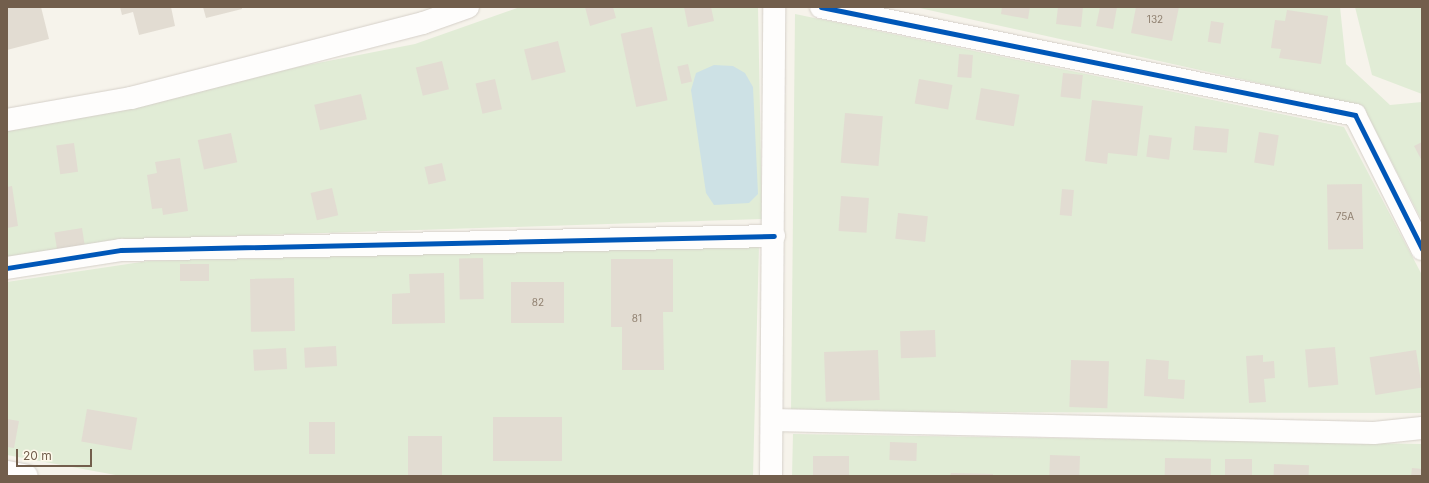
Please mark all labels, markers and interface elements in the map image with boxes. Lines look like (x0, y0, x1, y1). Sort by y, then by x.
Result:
house number: 132 (1147, 14, 1163, 26)
house number: 75А (1336, 211, 1354, 223)
house number: 82 (532, 297, 544, 309)
house number: 81 (632, 313, 642, 325)
scale bar (18, 441, 94, 467)
text: 20 m (23, 448, 52, 463)

